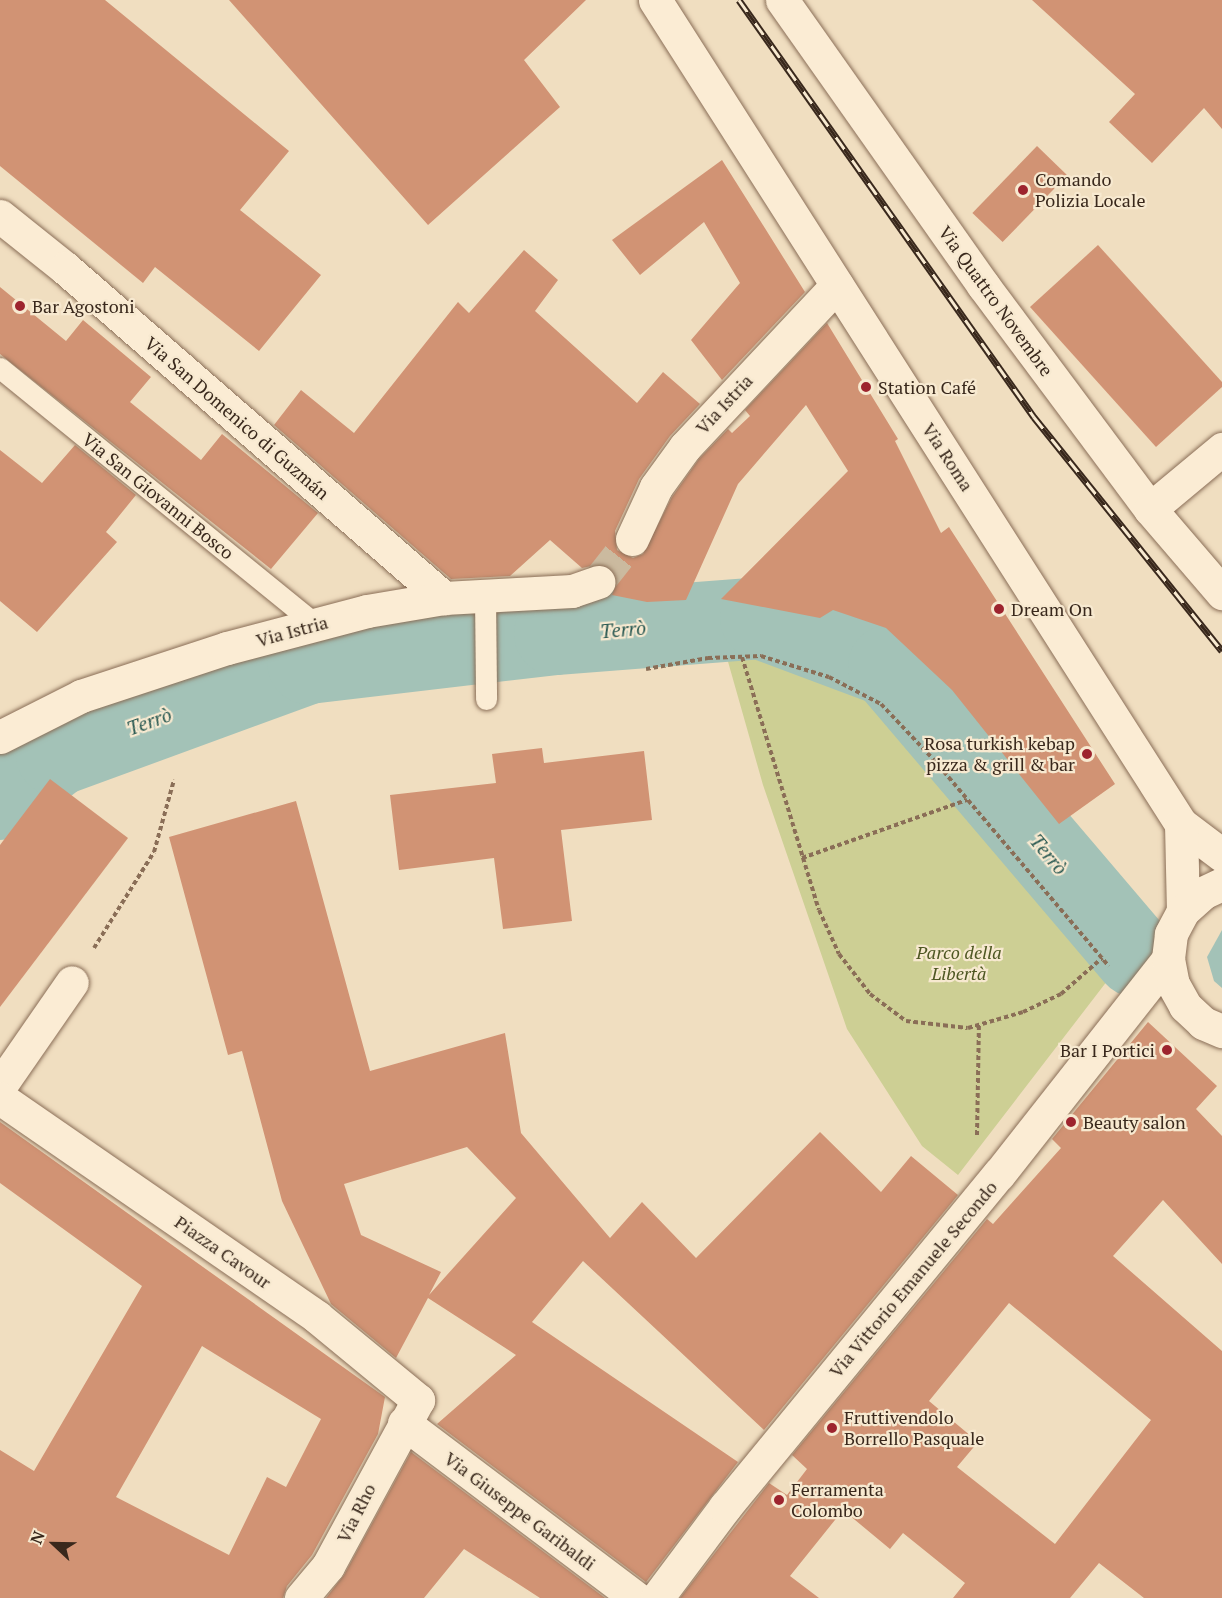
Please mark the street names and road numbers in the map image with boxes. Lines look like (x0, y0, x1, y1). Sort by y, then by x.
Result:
street label: Via Quattro Novembre (934, 222, 1058, 380)
street label: Via San Domenico di Guzmán (140, 332, 334, 504)
street label: Via Istria (691, 370, 757, 438)
street label: Via Roma (918, 419, 978, 495)
street label: Via San Giovanni Bosco (78, 428, 238, 564)
street label: Via Istria (254, 611, 330, 651)
street label: Via Vittorio Emanuele Secondo (824, 1176, 1002, 1382)
street label: Piazza Cavour (171, 1211, 275, 1293)
street label: Via Giuseppe Garibaldi (440, 1447, 600, 1575)
street label: Via Rho (332, 1480, 380, 1546)

